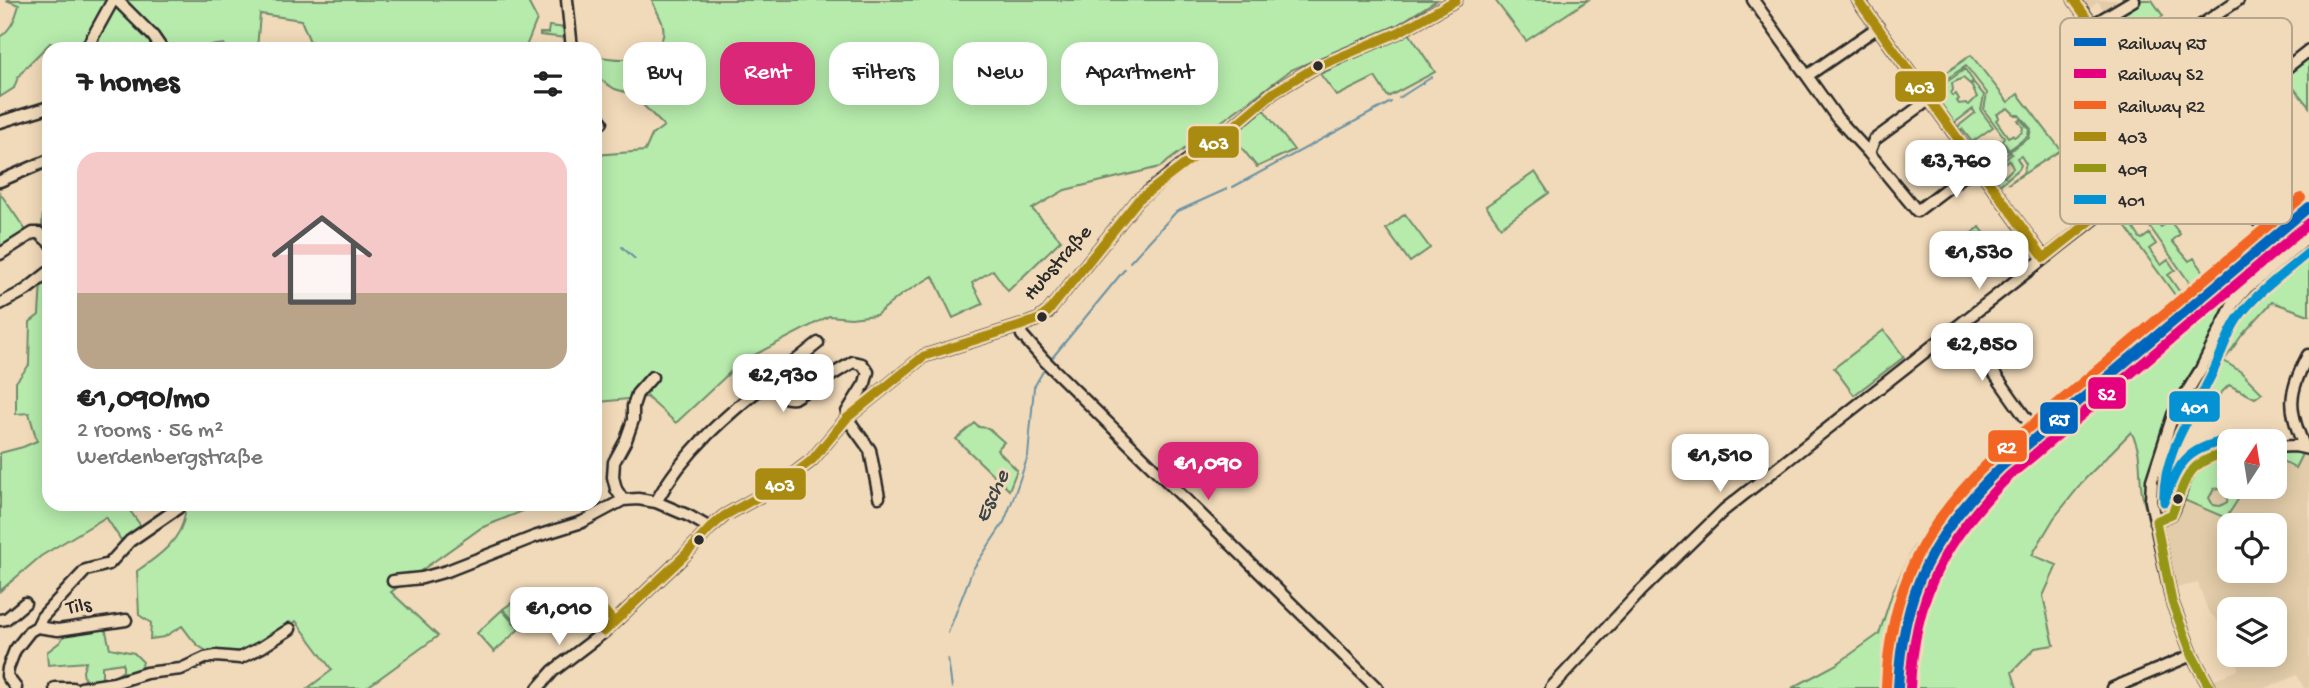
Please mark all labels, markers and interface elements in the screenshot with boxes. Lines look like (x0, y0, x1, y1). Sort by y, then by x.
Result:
legend (2060, 18, 2292, 224)
text: Railway RJ (2118, 34, 2207, 57)
chip: Buy (623, 42, 706, 105)
chip: Rent (720, 42, 815, 105)
chip: Filters (829, 42, 939, 105)
chip: New (953, 42, 1047, 105)
chip: Apartment (1061, 42, 1218, 105)
unlabelled marker (1311, 59, 1325, 73)
icon: filters (529, 65, 567, 103)
text: Railway S2 (2118, 65, 2204, 88)
text: 7 homes (77, 67, 179, 102)
line badge: 403 (1894, 70, 1947, 103)
text: 403 (1904, 78, 1935, 101)
text: Railway R2 (2118, 97, 2205, 120)
line badge: 403 (1187, 125, 1240, 159)
text: 403 (2118, 128, 2148, 151)
text: 403 (1198, 134, 1229, 157)
pin: €3,760 (1899, 140, 2013, 200)
text: €3,760 (1921, 149, 1991, 176)
text: 409 (2118, 160, 2148, 183)
text: 401 (2118, 191, 2145, 214)
icon: home (259, 197, 385, 323)
street label: Hubstraße (1019, 220, 1099, 307)
pin: €1,530 (1922, 232, 2036, 291)
text: €1,530 (1945, 240, 2013, 267)
unlabelled marker (1035, 310, 1049, 324)
pin: €2,850 (1925, 324, 2039, 383)
text: €2,850 (1947, 332, 2017, 359)
pin: €2,930 (726, 354, 840, 414)
text: €2,930 (749, 363, 817, 390)
line badge: S2 (2087, 376, 2127, 410)
text: €1,090/mo (77, 383, 210, 418)
text: S2 (2098, 385, 2117, 408)
line badge: 401 (2168, 390, 2221, 423)
text: 401 (2180, 398, 2209, 421)
line badge: RJ (2039, 401, 2079, 435)
text: RJ (2048, 410, 2071, 433)
text: 2 rooms · 56 m² (77, 418, 223, 445)
line badge: R2 (1987, 429, 2028, 463)
north arrow (2217, 429, 2287, 499)
map controls (2217, 429, 2287, 667)
pin: €1,510 (1663, 434, 1777, 494)
text: R2 (1996, 438, 2017, 461)
pin: €1,090 (1151, 442, 1265, 502)
text: €1,510 (1688, 443, 1752, 470)
text: Werdenbergstraße (77, 445, 263, 472)
text: €1,090 (1174, 451, 1242, 478)
water label: Esche (969, 465, 1017, 528)
line badge: 403 (754, 467, 807, 501)
text: 403 (764, 476, 795, 499)
unlabelled marker (2171, 492, 2185, 506)
button: locate (2217, 513, 2287, 583)
unlabelled marker (692, 533, 706, 547)
pin: €1,010 (502, 588, 616, 647)
street label: Tils (64, 594, 94, 622)
text: €1,010 (526, 596, 592, 623)
button: layers (2217, 597, 2287, 667)

